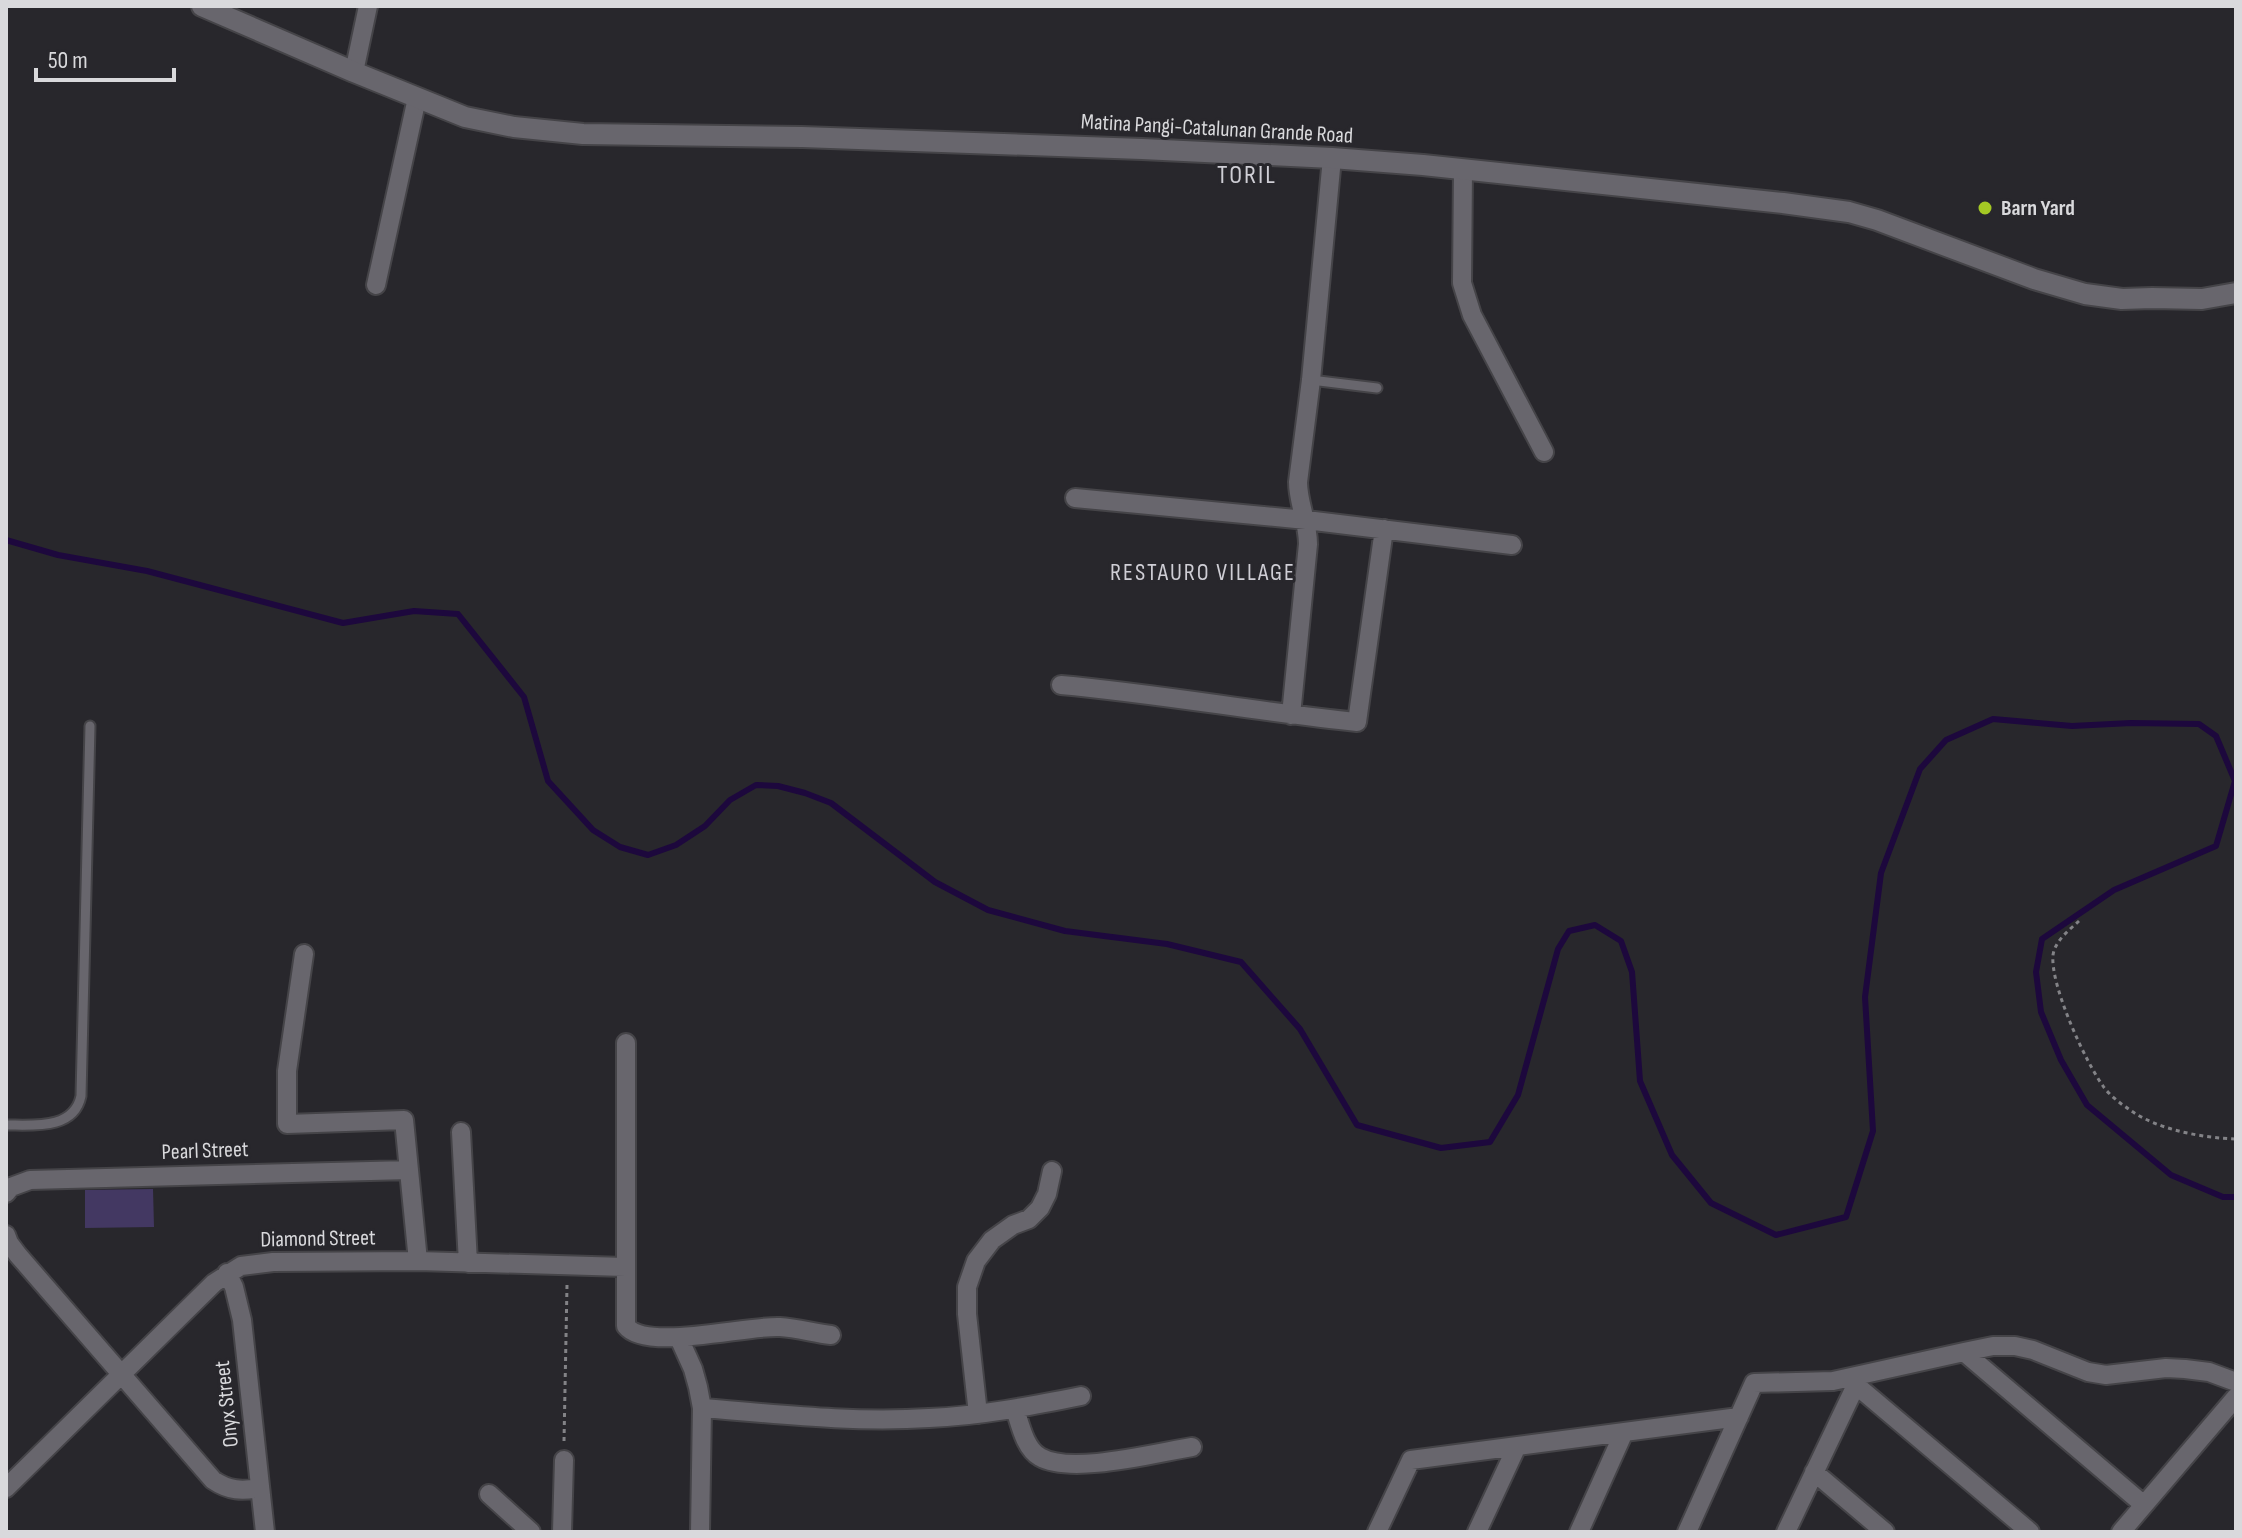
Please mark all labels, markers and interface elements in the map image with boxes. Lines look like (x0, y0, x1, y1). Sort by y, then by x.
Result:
scale bar (36, 32, 174, 82)
text: 50 m (48, 46, 88, 75)
street label: Matina Pangi-Catalunan Grande Road (1080, 108, 1354, 150)
district label: TORIL (1217, 160, 1277, 191)
place label: Barn Yard (2001, 195, 2075, 222)
marker: Barn Yard (1976, 199, 1994, 217)
district label: RESTAURO VILLAGE (1110, 558, 1296, 587)
street label: Pearl Street (161, 1136, 249, 1166)
street label: Diamond Street (260, 1224, 376, 1254)
street label: Onyx Street (209, 1359, 245, 1449)

